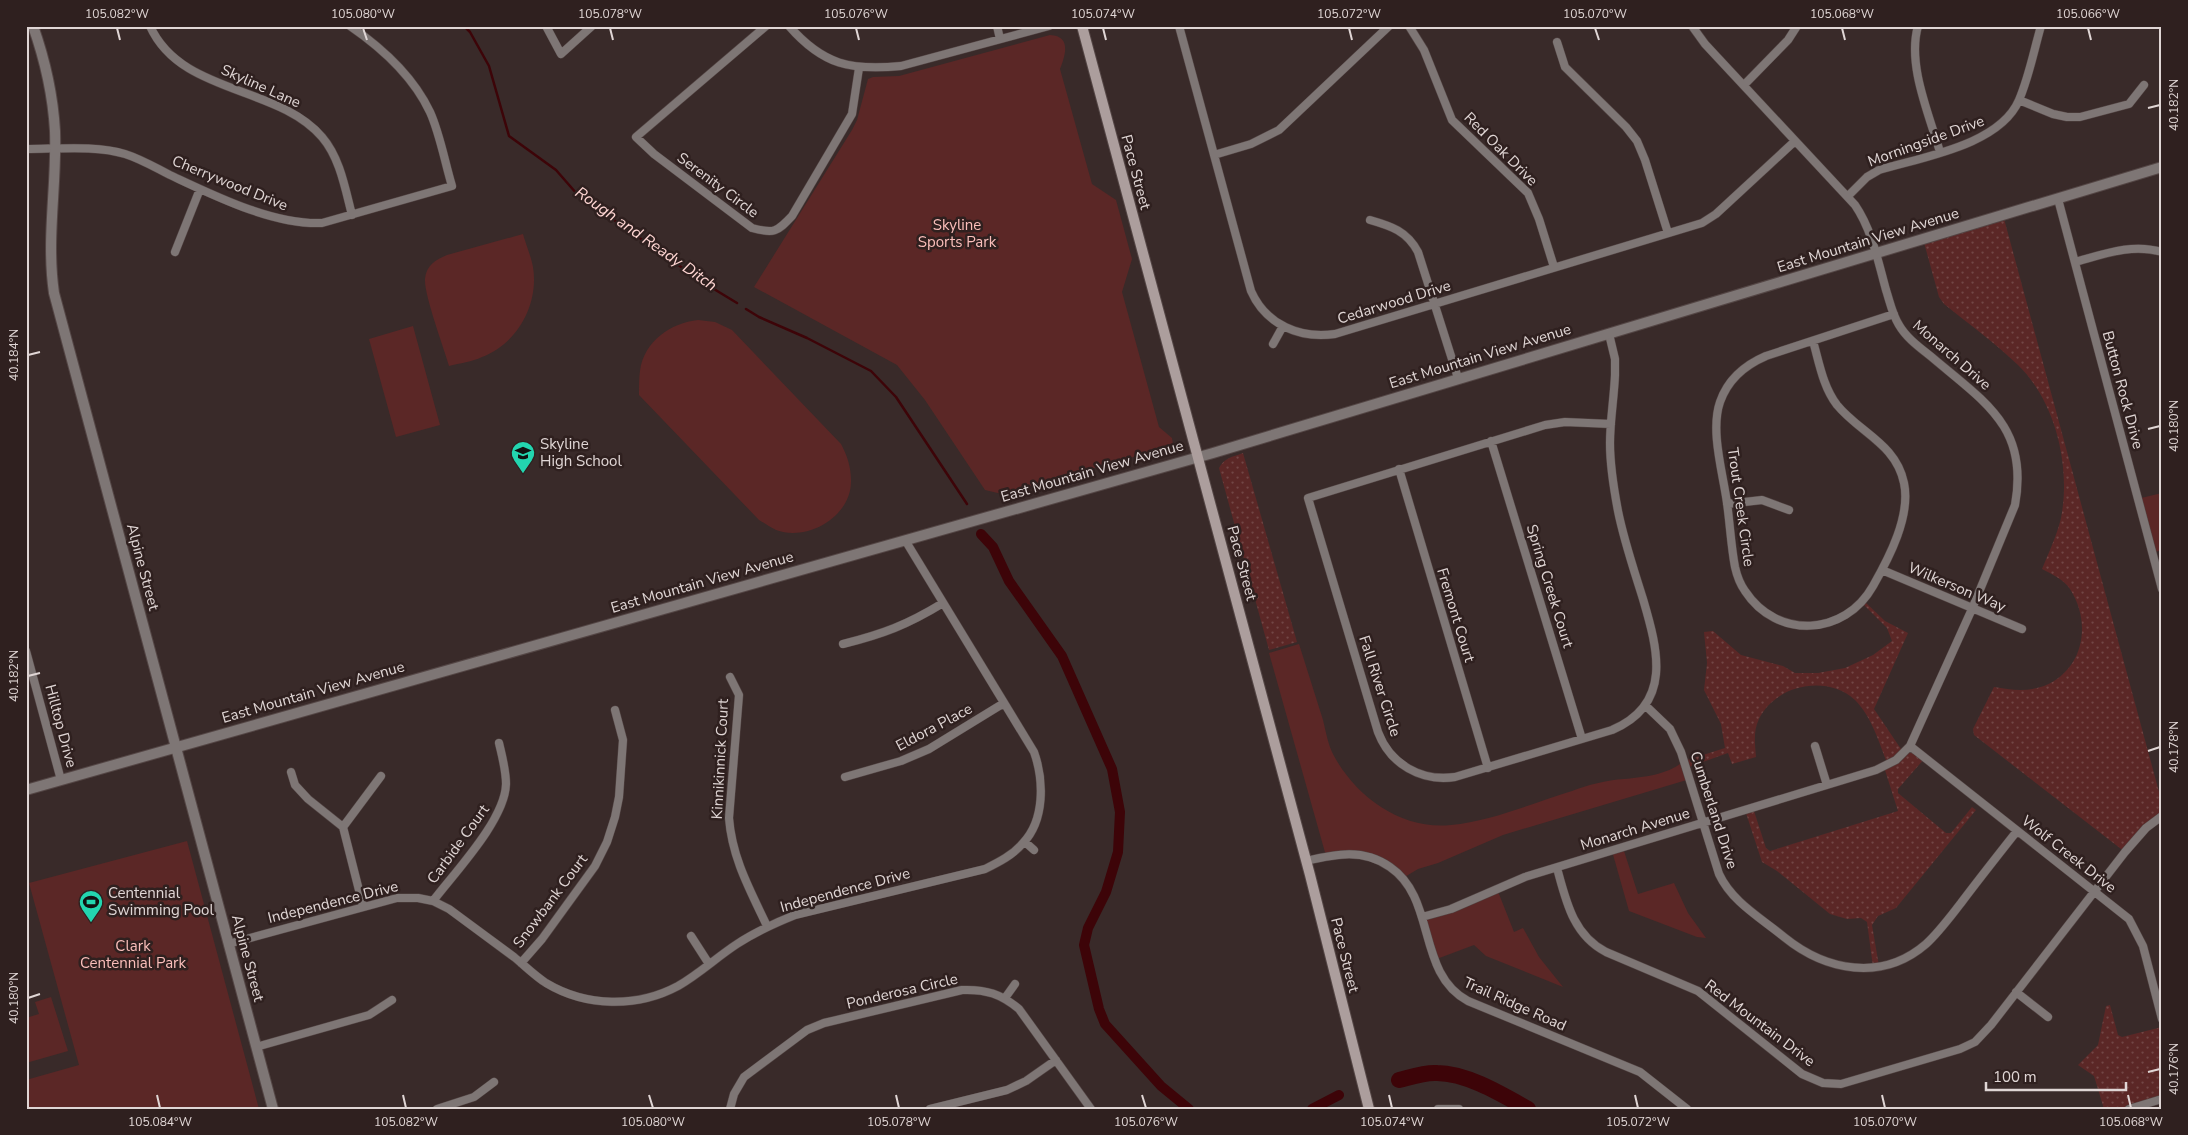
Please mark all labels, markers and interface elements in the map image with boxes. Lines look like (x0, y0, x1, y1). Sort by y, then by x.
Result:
text: 105.082°W (85, 6, 149, 22)
text: 105.080°W (331, 6, 395, 22)
text: 105.078°W (578, 6, 642, 22)
text: 105.076°W (824, 6, 888, 22)
text: 105.074°W (1071, 6, 1135, 22)
text: 105.072°W (1317, 6, 1381, 22)
text: 105.070°W (1563, 6, 1627, 22)
text: 105.068°W (1810, 6, 1874, 22)
text: 105.066°W (2056, 6, 2120, 22)
street label: Skyline Lane (218, 60, 304, 112)
text: 40.182°N (2166, 79, 2182, 131)
street label: Red Oak Drive (1460, 108, 1542, 190)
street label: Morningside Drive (1865, 111, 1987, 171)
street label: Pace Street (1116, 132, 1156, 212)
street label: Serenity Circle (673, 148, 763, 222)
street label: Cherrywood Drive (169, 151, 291, 215)
water label: Rough and Ready Ditch (571, 182, 721, 296)
street label: East Mountain View Avenue (1775, 203, 1961, 277)
park label: Skyline Sports Park (918, 215, 997, 252)
street label: Cedarwood Drive (1335, 275, 1453, 329)
street label: Monarch Drive (1909, 315, 1995, 395)
street label: East Mountain View Avenue (1387, 319, 1573, 393)
text: 40.184°N (6, 329, 22, 381)
street label: Button Rock Drive (2098, 329, 2148, 451)
text: 40.180°N (2166, 400, 2182, 452)
place label: Skyline High School (540, 434, 622, 471)
street label: East Mountain View Avenue (998, 435, 1186, 507)
school or university icon: Skyline High School (510, 440, 536, 474)
street label: Trout Creek Circle (1723, 446, 1759, 568)
street label: Alpine Street (122, 521, 164, 613)
street label: Spring Creek Court (1522, 522, 1578, 651)
street label: Pace Street (1222, 523, 1262, 603)
street label: East Mountain View Avenue (608, 546, 796, 618)
street label: Wilkerson Way (1905, 557, 2009, 617)
street label: Fremont Court (1432, 565, 1480, 665)
street label: Fall River Circle (1354, 633, 1406, 739)
text: 40.182°N (6, 650, 22, 702)
street label: East Mountain View Avenue (219, 656, 407, 728)
street label: Hilltop Drive (40, 682, 82, 770)
street label: Kinnikinnick Court (707, 698, 733, 820)
street label: Eldora Place (892, 698, 976, 756)
text: 40.178°N (2166, 721, 2182, 773)
street label: Cumberland Drive (1686, 749, 1742, 871)
street label: Carbide Court (422, 800, 494, 888)
street label: Monarch Avenue (1578, 803, 1692, 855)
street label: Wolf Creek Drive (2017, 811, 2121, 897)
street label: Snowbank Court (508, 849, 592, 952)
street label: Independence Drive (778, 863, 912, 917)
street label: Independence Drive (266, 876, 400, 928)
place label: Centennial Swimming Pool (108, 883, 214, 920)
sports icon: Centennial Swimming Pool (78, 889, 104, 923)
street label: Alpine Street (227, 912, 269, 1004)
street label: Pace Street (1326, 915, 1364, 995)
park label: Clark Centennial Park (80, 936, 186, 973)
street label: Ponderosa Circle (844, 968, 960, 1014)
text: 40.180°N (6, 972, 22, 1024)
street label: Trail Ridge Road (1460, 972, 1570, 1036)
street label: Red Mountain Drive (1701, 975, 1819, 1071)
text: 40.176°N (2166, 1043, 2182, 1095)
scale bar (1986, 1060, 2126, 1092)
text: 100 m (1993, 1067, 2037, 1087)
text: 105.084°W (128, 1114, 192, 1130)
text: 105.082°W (374, 1114, 438, 1130)
text: 105.080°W (621, 1114, 685, 1130)
text: 105.078°W (867, 1114, 931, 1130)
text: 105.076°W (1114, 1114, 1178, 1130)
text: 105.074°W (1360, 1114, 1424, 1130)
text: 105.072°W (1606, 1114, 1670, 1130)
text: 105.070°W (1853, 1114, 1917, 1130)
text: 105.068°W (2099, 1114, 2163, 1130)

